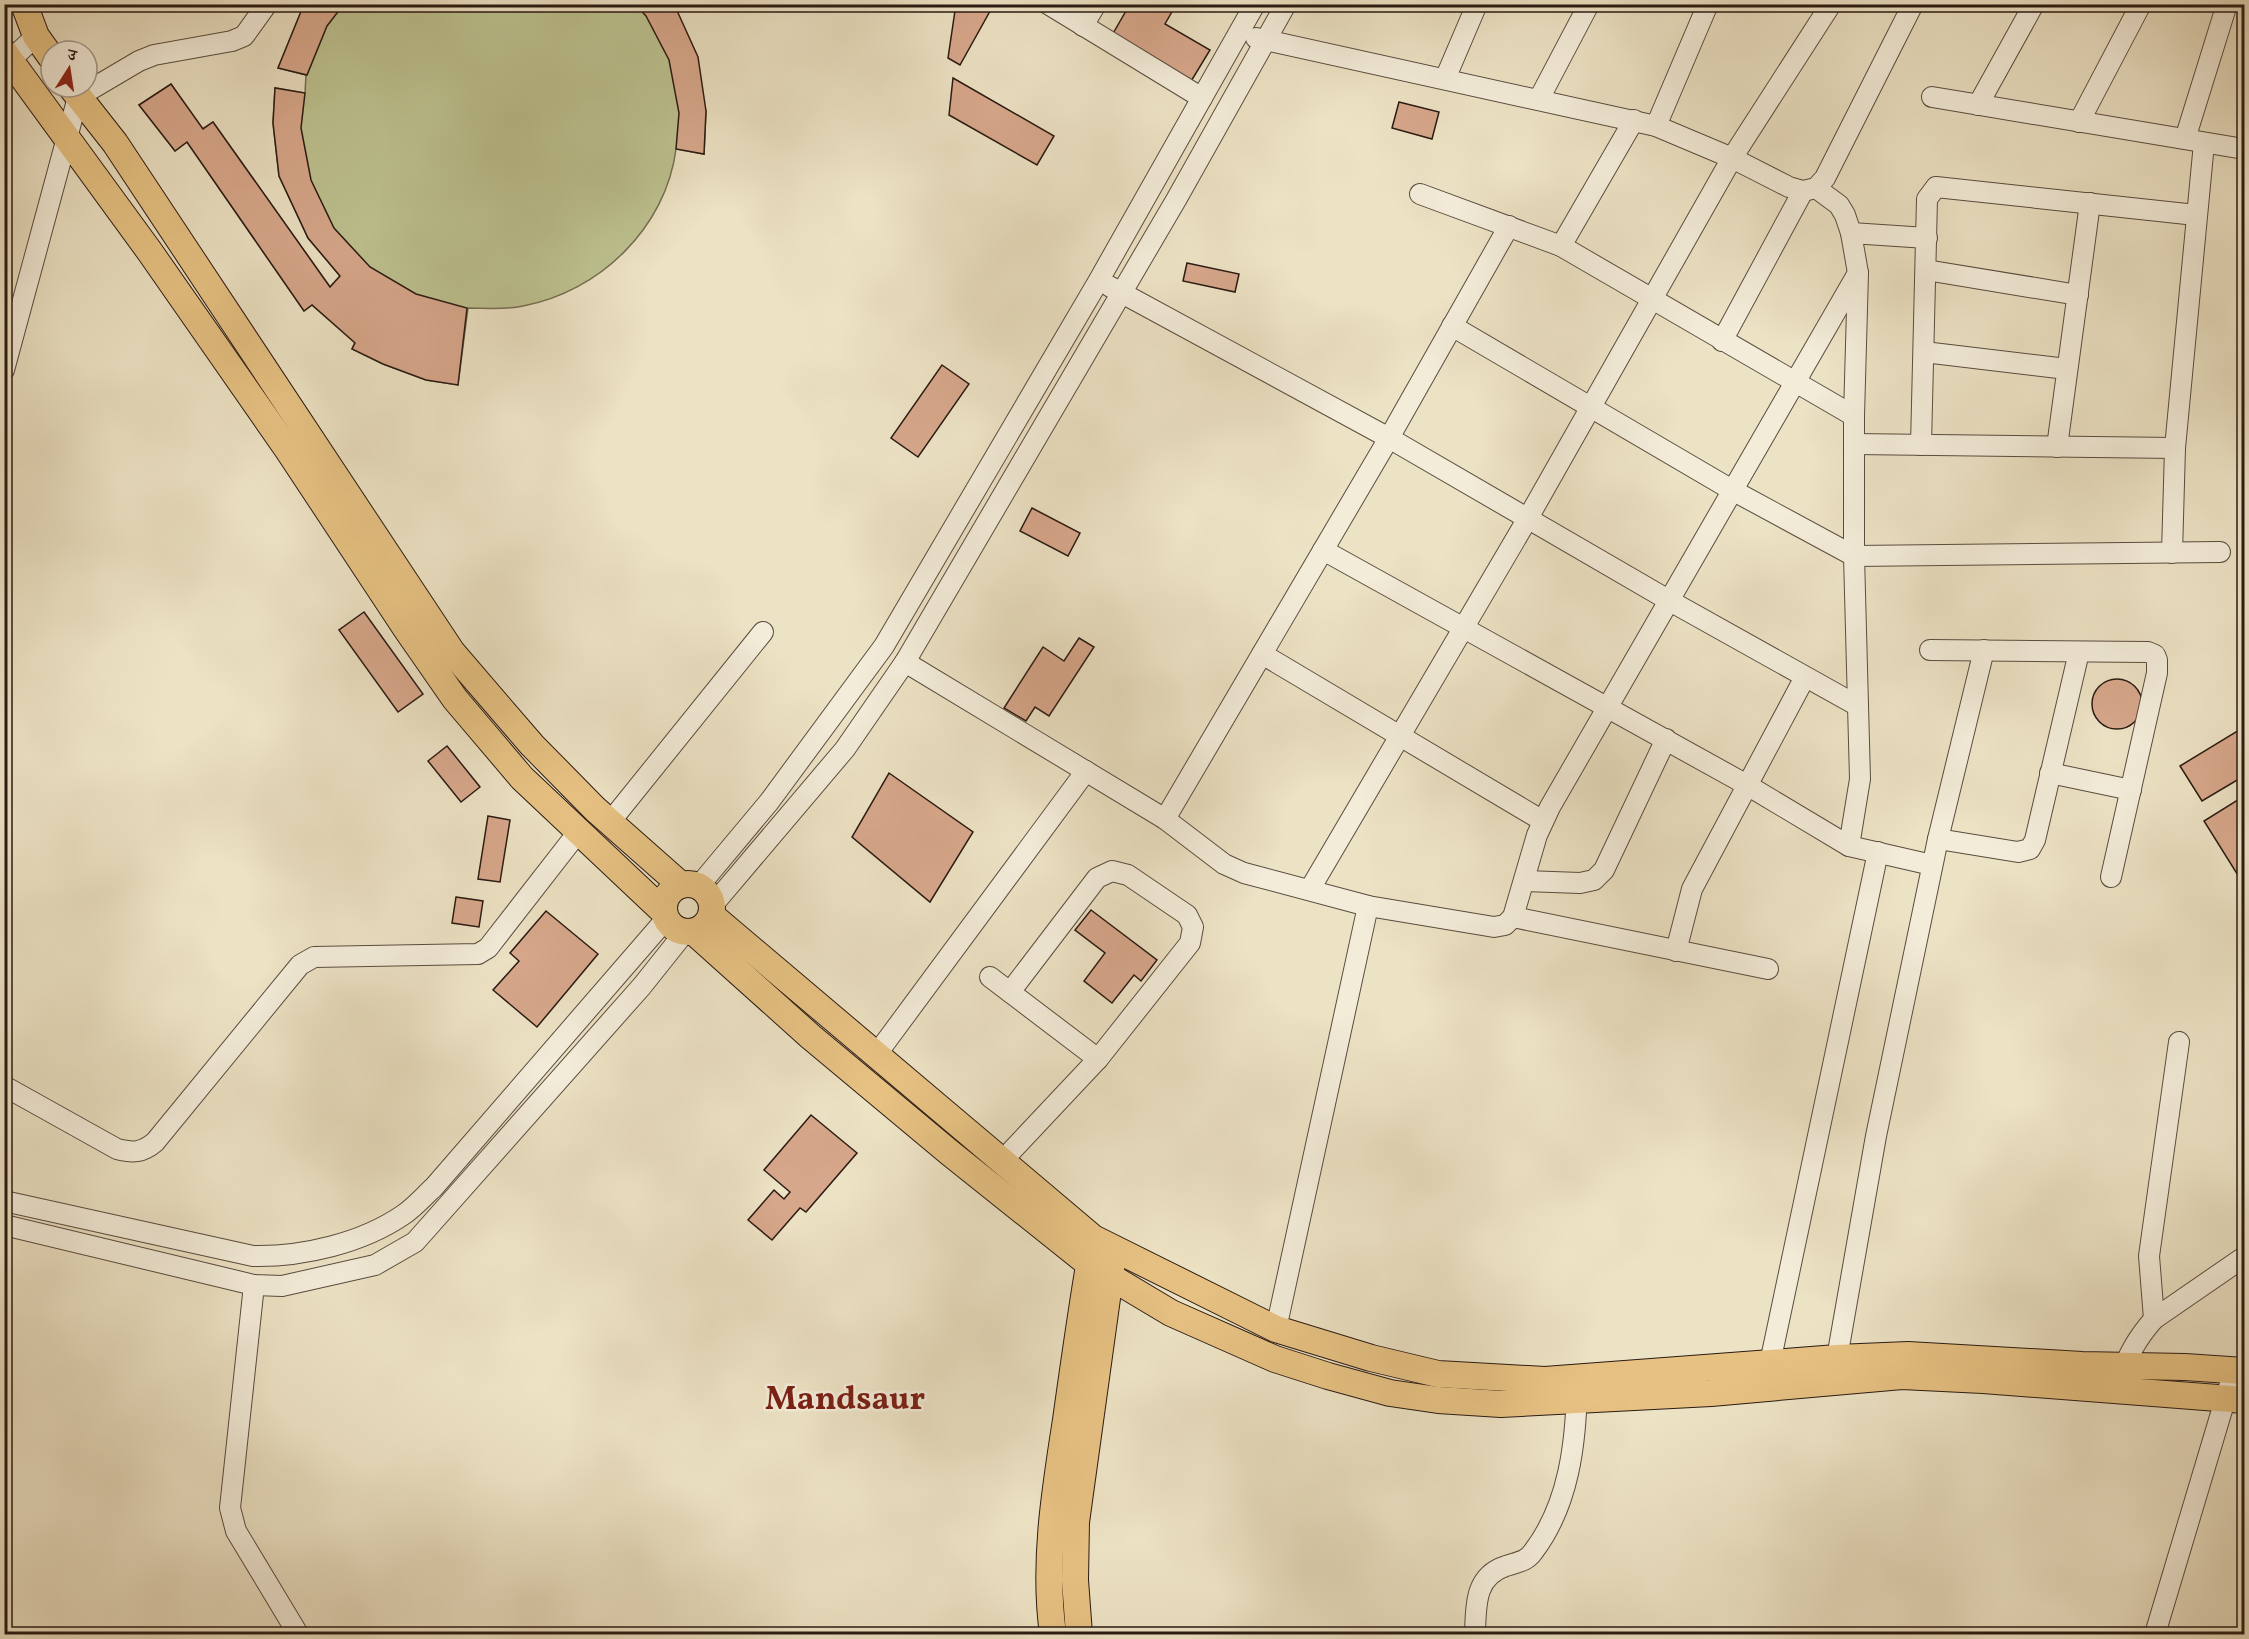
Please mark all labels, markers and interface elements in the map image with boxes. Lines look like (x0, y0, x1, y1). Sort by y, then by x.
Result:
north arrow (39, 39, 99, 99)
text: उ (64, 44, 80, 68)
district label: Mandsaur (765, 1378, 925, 1424)

